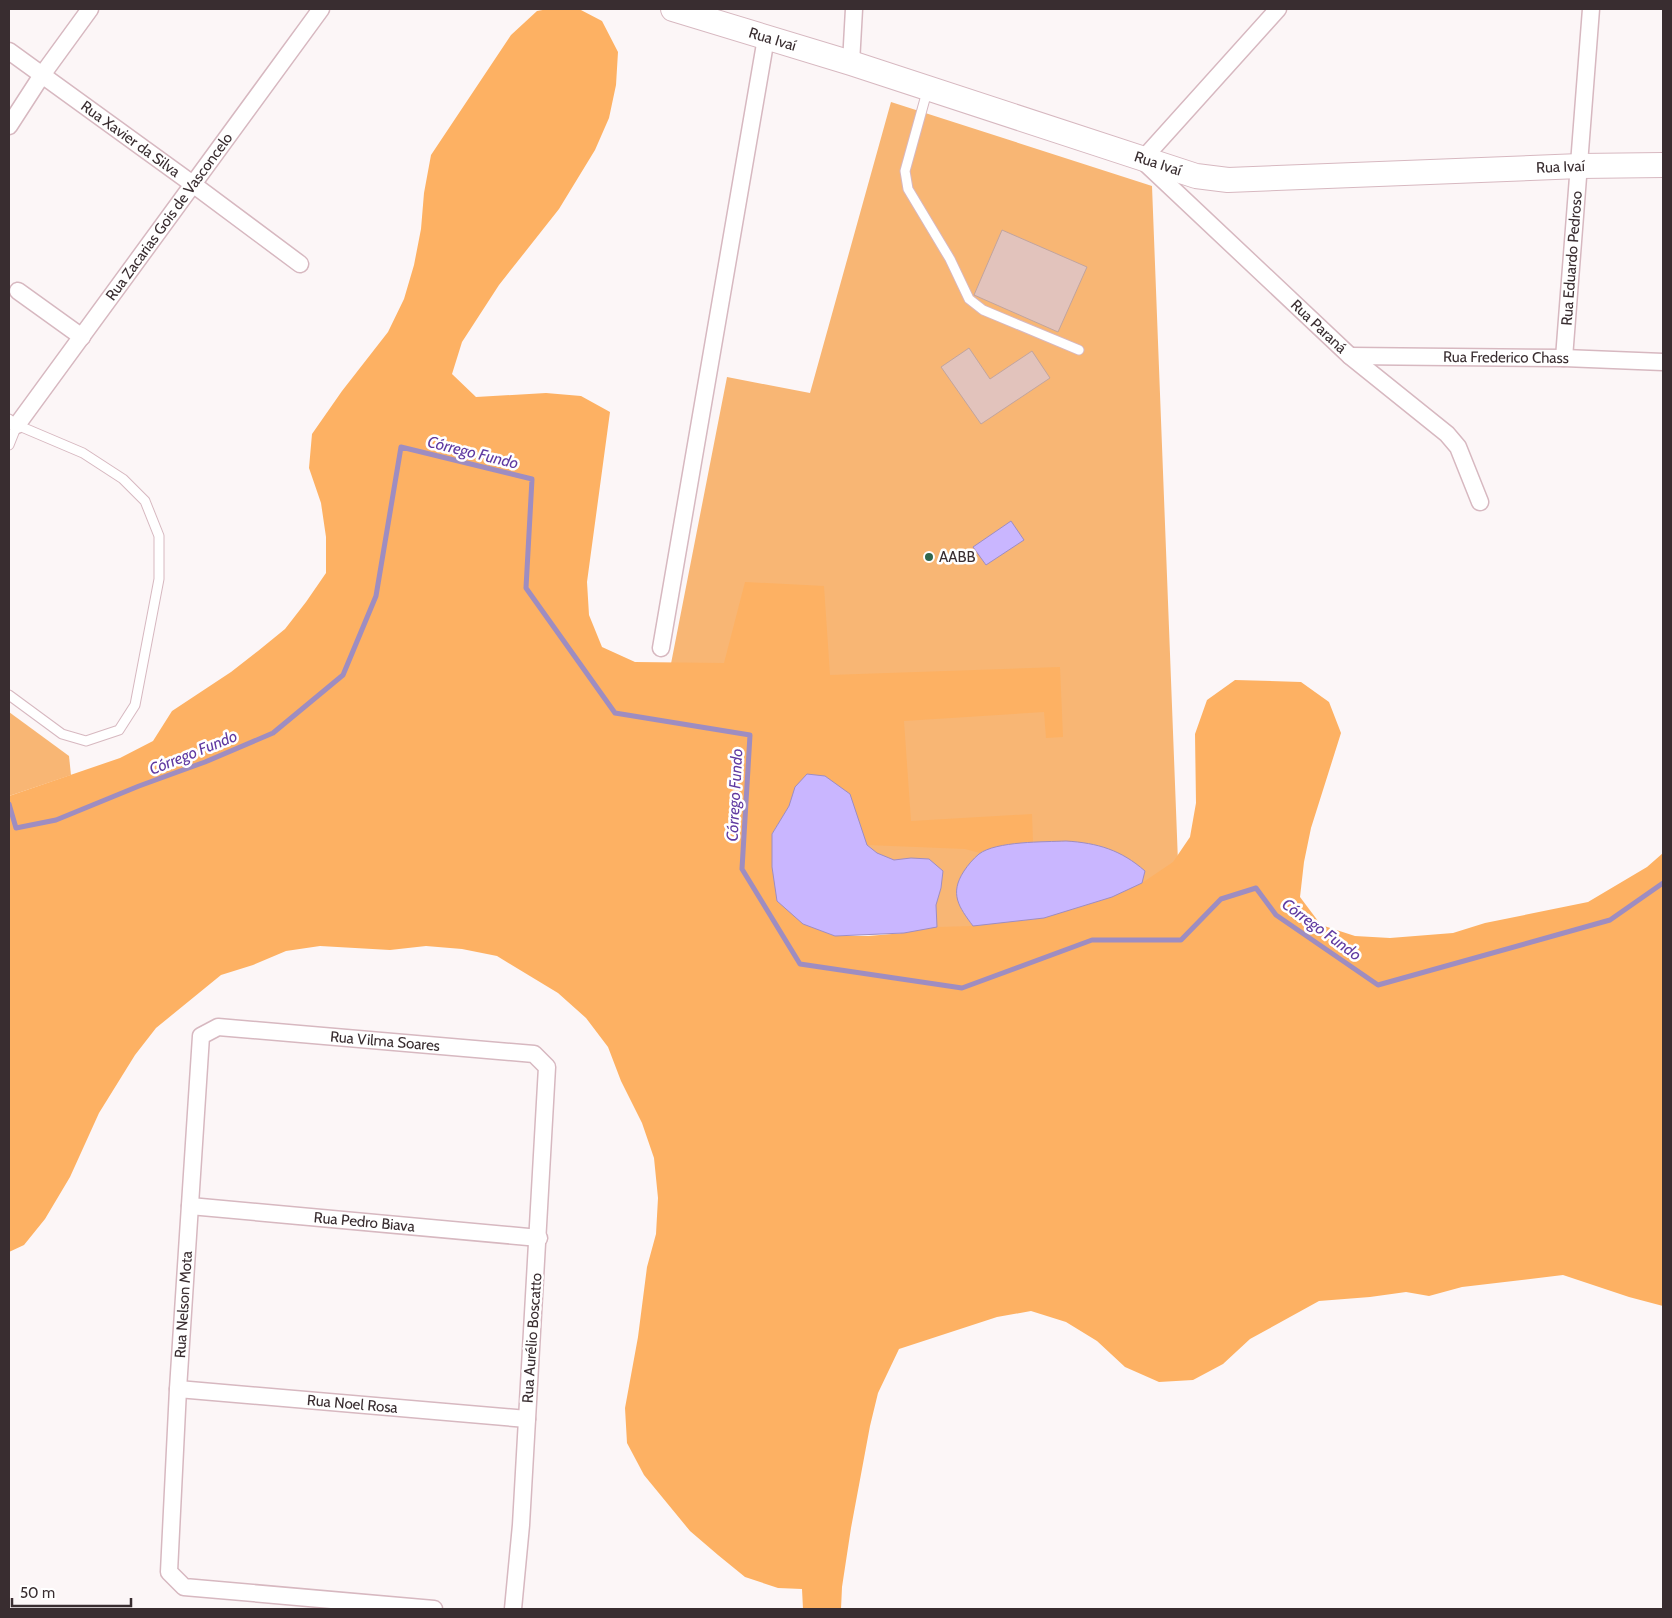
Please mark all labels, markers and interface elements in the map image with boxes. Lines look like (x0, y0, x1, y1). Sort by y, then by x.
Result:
street label: Rua Ivaí (747, 24, 798, 55)
street label: Rua Xavier da Silva (77, 97, 184, 181)
street label: Rua Zacarias Gois de Vasconcelo (102, 129, 236, 304)
street label: Rua Ivaí (1132, 147, 1184, 180)
street label: Rua Ivaí (1536, 157, 1585, 177)
street label: Rua Eduardo Pedroso (1558, 190, 1586, 326)
street label: Rua Paraná (1287, 296, 1351, 358)
street label: Rua Frederico Chass (1443, 348, 1569, 367)
water label: Córrego Fundo (425, 432, 520, 473)
place label: AABB (939, 548, 975, 566)
marker: AABB (923, 551, 935, 563)
water label: Córrego Fundo (146, 726, 240, 779)
water label: Córrego Fundo (723, 748, 746, 842)
water label: Córrego Fundo (1278, 894, 1365, 964)
street label: Rua Vilma Soares (329, 1028, 441, 1055)
street label: Rua Pedro Biava (313, 1208, 416, 1236)
street label: Rua Nelson Mota (171, 1250, 196, 1359)
street label: Rua Aurélio Boscatto (518, 1272, 546, 1404)
street label: Rua Noel Rosa (306, 1391, 399, 1417)
scale bar (12, 1576, 131, 1608)
text: 50 m (20, 1584, 55, 1602)

